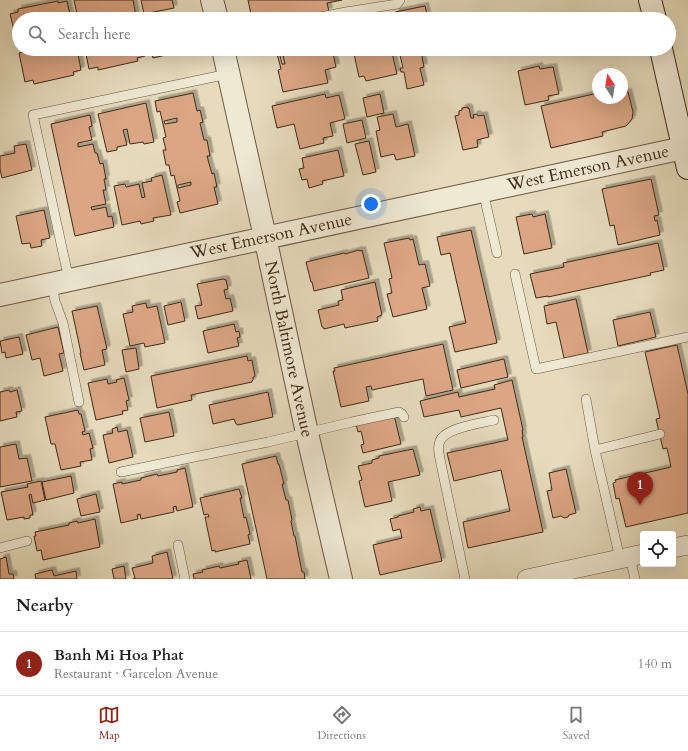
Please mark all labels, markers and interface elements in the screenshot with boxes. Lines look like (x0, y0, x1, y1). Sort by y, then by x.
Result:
search box (12, 12, 676, 56)
icon: search (26, 23, 48, 45)
text: Search here (58, 24, 131, 44)
north arrow (592, 68, 628, 104)
street label: West Emerson Avenue (504, 140, 671, 197)
your location (361, 194, 381, 214)
street label: West Emerson Avenue (187, 208, 354, 265)
street label: North Baltimore Avenue (259, 259, 319, 439)
pin: 1 (627, 472, 653, 505)
map controls (640, 531, 676, 567)
button: locate (640, 531, 676, 567)
text: Nearby (16, 594, 73, 617)
text: Banh Mi Hoa Phat (54, 645, 184, 665)
text: 1 (26, 655, 32, 673)
text: 140 m (638, 655, 672, 673)
text: Restaurant · Garcelon Avenue (54, 665, 218, 683)
tab: Map (98, 704, 120, 743)
tab: Directions (317, 704, 366, 743)
tab: Saved (563, 704, 590, 743)

